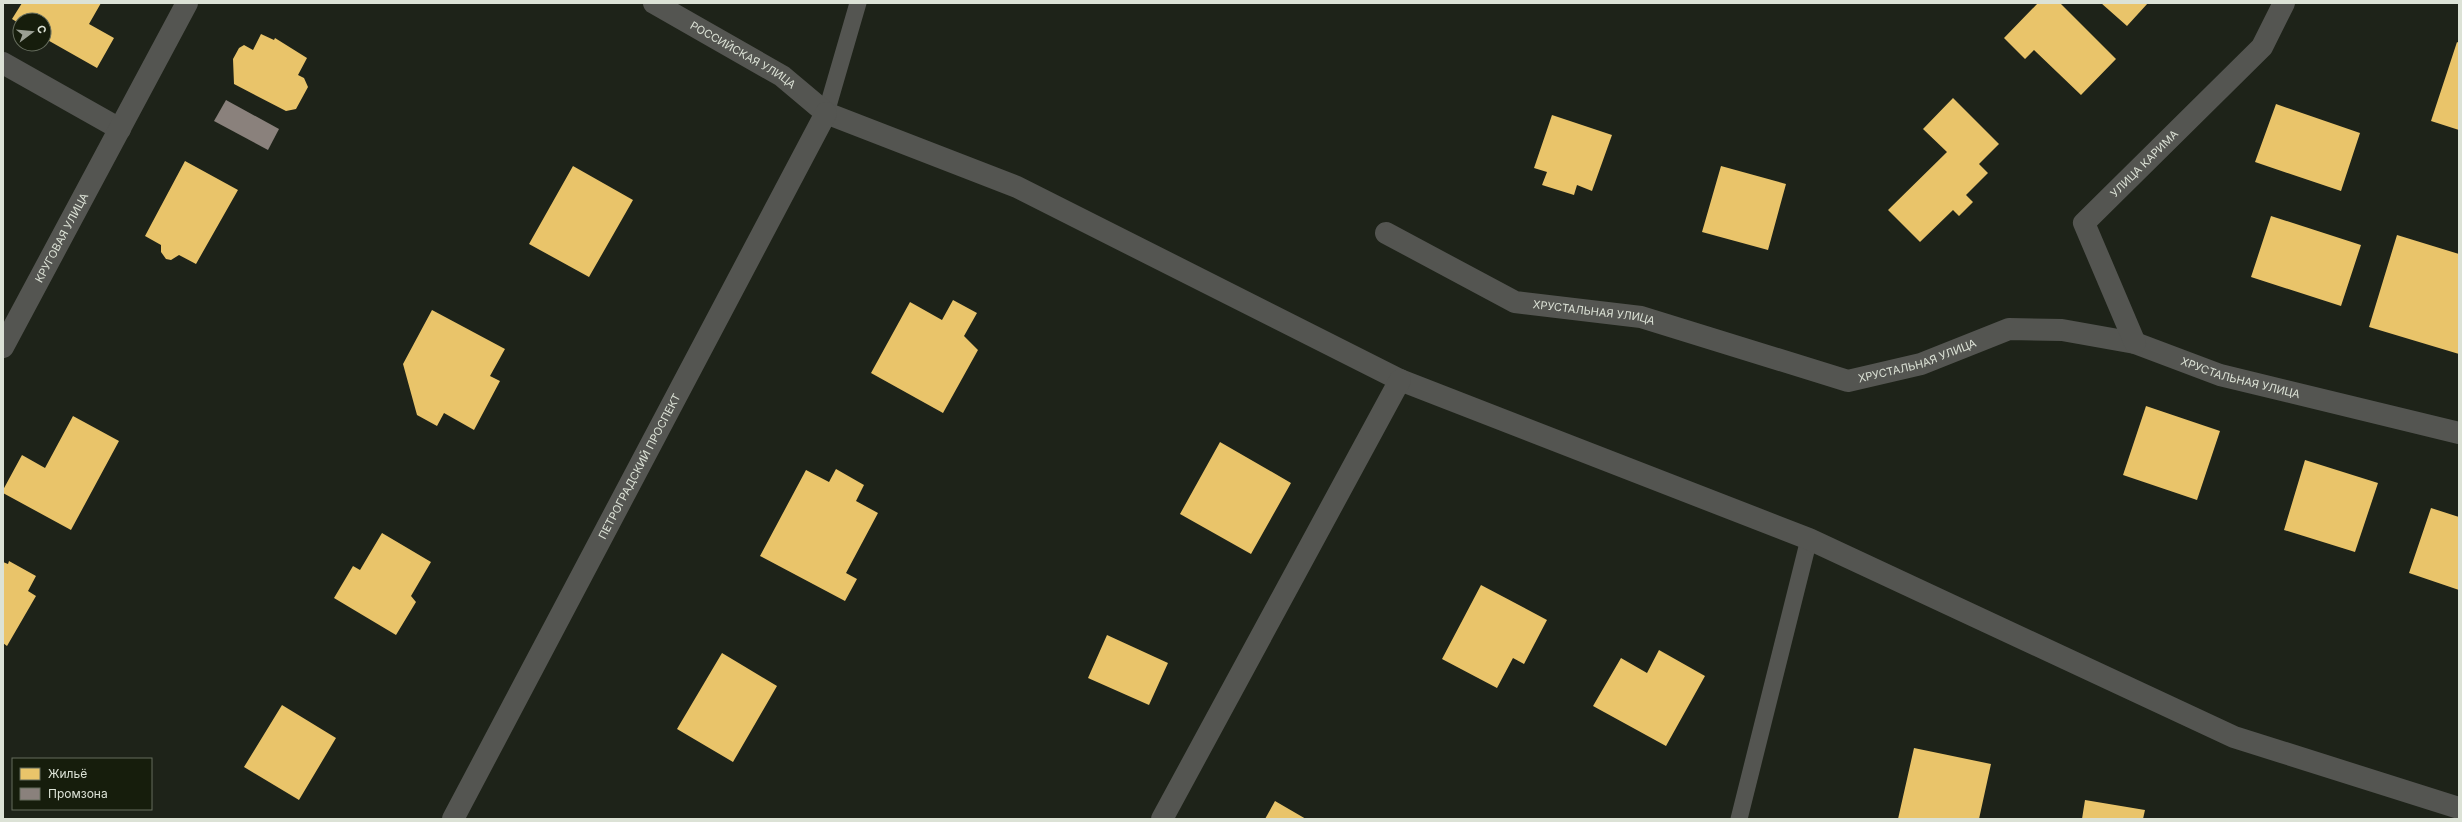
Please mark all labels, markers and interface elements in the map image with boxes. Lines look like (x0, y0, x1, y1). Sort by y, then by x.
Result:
north arrow (12, 12, 52, 52)
street label: РОССИЙСКАЯ УЛИЦА (688, 18, 799, 92)
text: С (34, 23, 49, 35)
street label: УЛИЦА КАРИМА (2107, 127, 2181, 200)
street label: КРУГОВАЯ УЛИЦА (32, 190, 91, 285)
street label: ХРУСТАЛЬНАЯ УЛИЦА (1532, 297, 1657, 328)
street label: ХРУСТАЛЬНАЯ УЛИЦА (1857, 336, 1979, 385)
street label: ХРУСТАЛЬНАЯ УЛИЦА (2179, 354, 2302, 401)
street label: ПЕТРОГРАДСКИЙ ПРОСПЕКТ (595, 391, 684, 541)
legend (12, 758, 152, 810)
text: Жильё (48, 766, 87, 781)
text: Промзона (48, 786, 108, 801)

